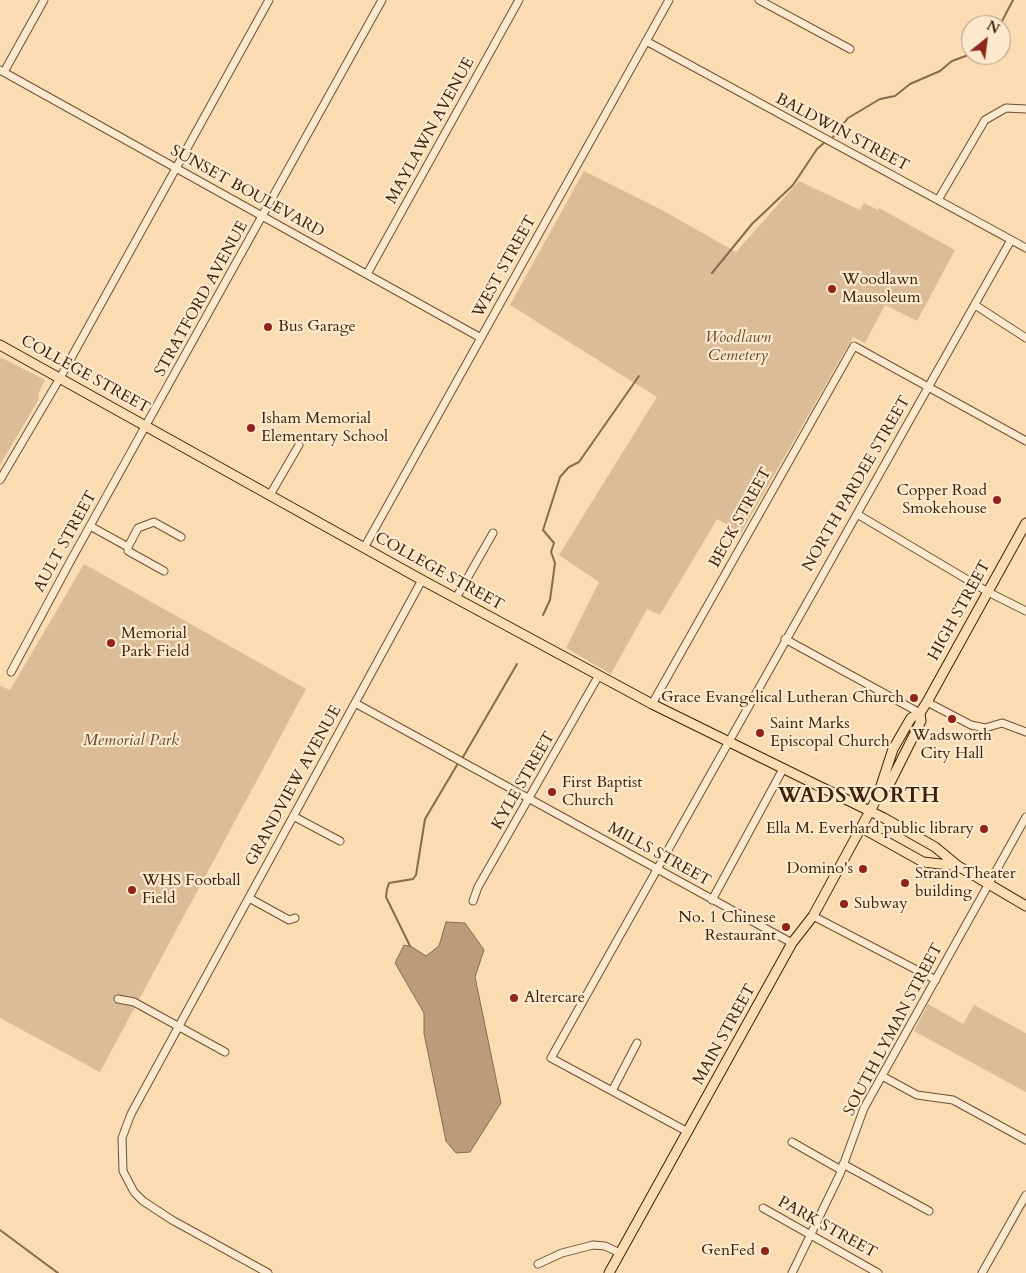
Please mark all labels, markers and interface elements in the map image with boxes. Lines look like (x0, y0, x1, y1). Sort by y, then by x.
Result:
north arrow (961, 15, 1011, 65)
text: N (983, 16, 1003, 39)
street label: MAYLAWN AVENUE (383, 54, 479, 208)
street label: BALDWIN STREET (772, 90, 912, 176)
street label: SUNSET BOULEVARD (167, 142, 327, 242)
street label: WEST STREET (469, 213, 541, 321)
street label: STRATFORD AVENUE (151, 218, 253, 380)
place label: Woodlawn Mausoleum (842, 270, 920, 308)
marker: Woodlawn Mausoleum (826, 283, 838, 295)
place label: Bus Garage (278, 317, 356, 337)
marker: Bus Garage (262, 321, 274, 333)
park label: Woodlawn Cemetery (705, 328, 771, 366)
street label: COLLEGE STREET (17, 332, 153, 418)
street label: NORTH PARDEE STREET (799, 393, 915, 575)
place label: Isham Memorial Elementary School (261, 409, 388, 447)
marker: Isham Memorial Elementary School (245, 422, 257, 434)
street label: BECK STREET (706, 465, 776, 571)
place label: Copper Road Smokehouse (897, 481, 987, 519)
street label: AULT STREET (30, 488, 102, 596)
marker: Copper Road Smokehouse (991, 494, 1003, 506)
street label: COLLEGE STREET (371, 529, 507, 615)
street label: HIGH STREET (925, 558, 995, 664)
place label: Memorial Park Field (121, 624, 190, 662)
marker: Memorial Park Field (105, 637, 117, 649)
place label: Grace Evangelical Lutheran Church (661, 688, 904, 708)
marker: Grace Evangelical Lutheran Church (908, 692, 920, 704)
street label: GRANDVIEW AVENUE (242, 702, 346, 870)
marker: Wadsworth City Hall (946, 713, 958, 725)
place label: Saint Marks Episcopal Church (770, 714, 890, 752)
place label: Wadsworth City Hall (912, 726, 992, 764)
marker: Saint Marks Episcopal Church (754, 727, 766, 739)
street label: KYLE STREET (488, 729, 560, 833)
park label: Memorial Park (83, 731, 179, 751)
place label: First Baptist Church (562, 773, 642, 811)
district label: WADSWORTH (776, 784, 942, 810)
marker: First Baptist Church (546, 786, 558, 798)
street label: MILLS STREET (604, 819, 714, 891)
place label: Ella M. Everhard public library (766, 819, 974, 839)
marker: Ella M. Everhard public library (978, 823, 990, 835)
place label: Domino's (787, 859, 853, 879)
marker: Domino's (857, 863, 869, 875)
place label: Strand Theater building (915, 864, 1016, 902)
place label: WHS Football Field (142, 871, 240, 909)
marker: Strand Theater building (899, 877, 911, 889)
marker: WHS Football Field (126, 884, 138, 896)
place label: Subway (854, 894, 908, 914)
marker: Subway (838, 898, 850, 910)
place label: No. 1 Chinese Restaurant (678, 908, 776, 946)
marker: No. 1 Chinese Restaurant (780, 921, 792, 933)
street label: SOUTH LYMAN STREET (840, 940, 948, 1120)
street label: MAIN STREET (689, 981, 761, 1089)
place label: Altercare (524, 988, 585, 1008)
marker: Altercare (508, 992, 520, 1004)
street label: PARK STREET (774, 1193, 880, 1263)
place label: GenFed (701, 1241, 755, 1261)
marker: GenFed (759, 1245, 771, 1257)

